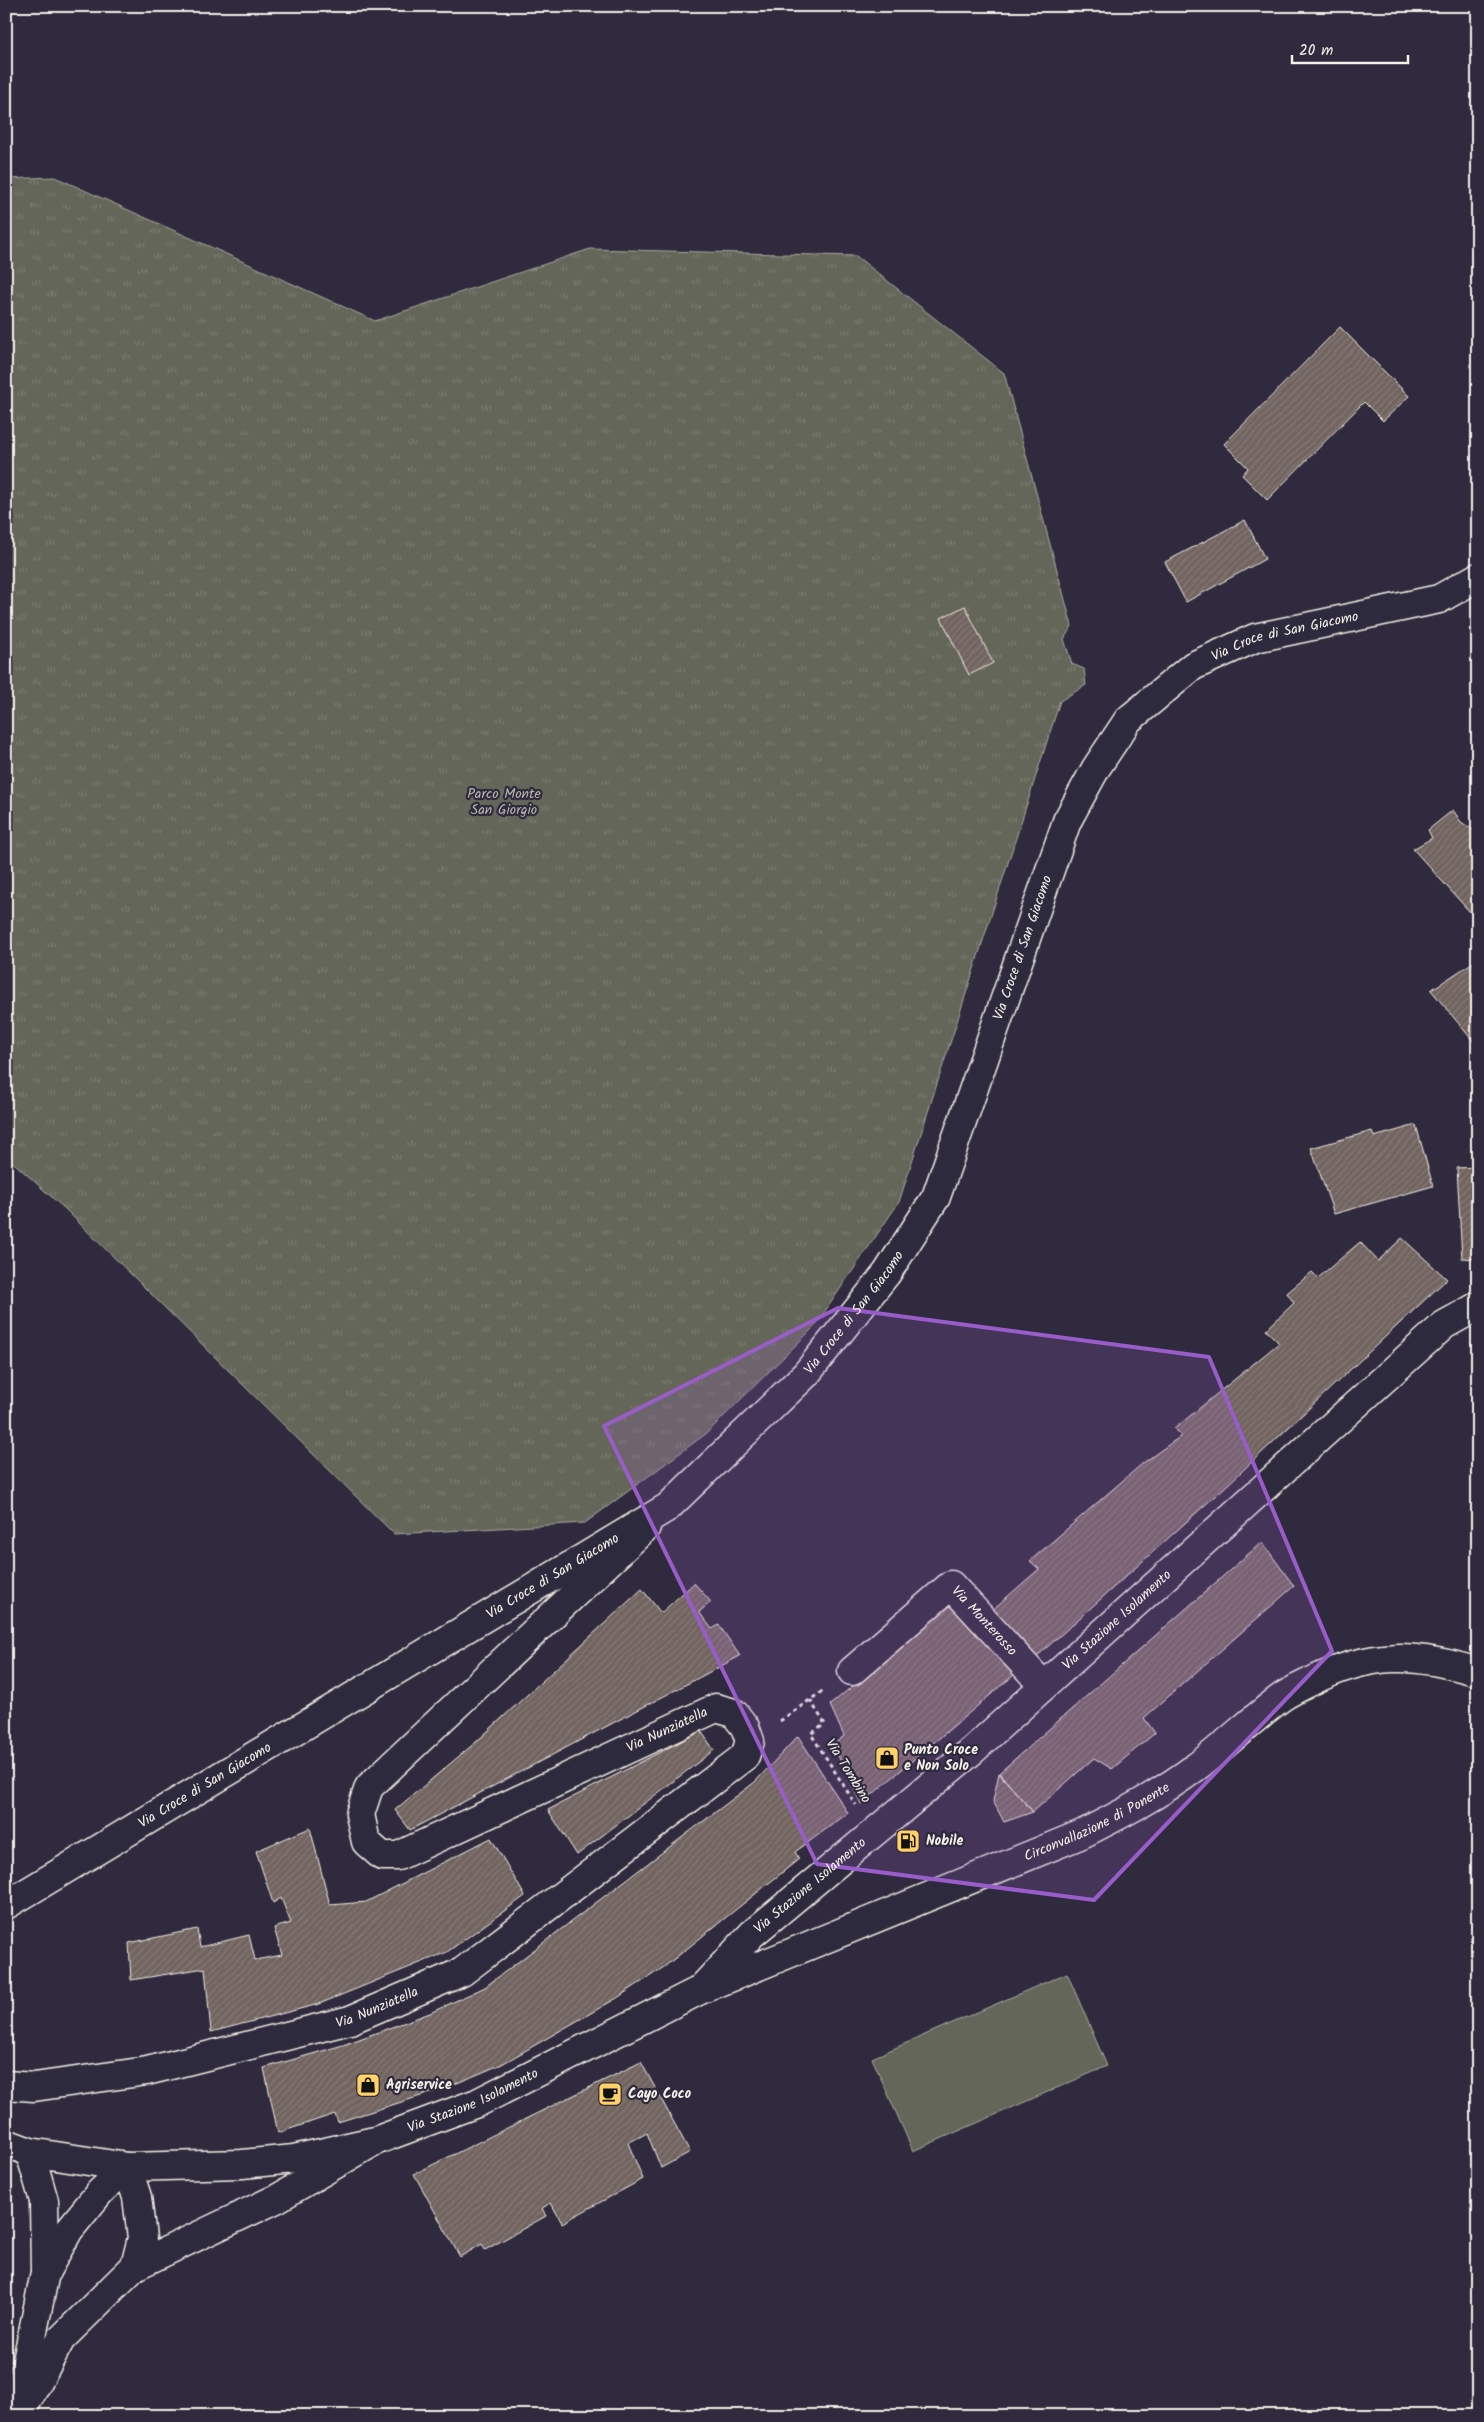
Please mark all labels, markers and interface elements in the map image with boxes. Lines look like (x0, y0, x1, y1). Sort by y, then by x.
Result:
scale bar (1292, 32, 1408, 64)
text: 20 m (1299, 39, 1333, 63)
street label: Via Croce di San Giacomo (1208, 605, 1360, 667)
park label: Parco Monte San Giorgio (467, 783, 541, 821)
street label: Via Croce di San Giacomo (987, 872, 1058, 1023)
street label: Via Croce di San Giacomo (799, 1246, 910, 1379)
street label: Via Croce di San Giacomo (482, 1528, 624, 1625)
street label: Via Stazione Isolamento (1057, 1565, 1177, 1675)
street label: Via Monterosso (946, 1581, 1022, 1661)
street label: Via Nunziatella (623, 1701, 711, 1759)
street label: Via Tombino (819, 1734, 877, 1808)
street label: Via Croce di San Giacomo (134, 1737, 276, 1834)
place label: Punto Croce e Non Solo (904, 1739, 978, 1777)
shop icon: Punto Croce e Non Solo (874, 1745, 900, 1771)
street label: Circonvallazione di Ponente (1021, 1777, 1175, 1868)
fuel station icon: Nobile (895, 1828, 921, 1854)
place label: Nobile (926, 1830, 964, 1852)
street label: Via Stazione Isolamento (749, 1832, 871, 1939)
street label: Via Nunziatella (333, 1981, 422, 2034)
street label: Via Stazione Isolamento (404, 2063, 542, 2139)
shop icon: Agriservice (355, 2072, 381, 2098)
place label: Agriservice (386, 2074, 452, 2096)
cafe icon: Cayo Coco (597, 2081, 623, 2107)
place label: Cayo Coco (628, 2083, 692, 2105)

